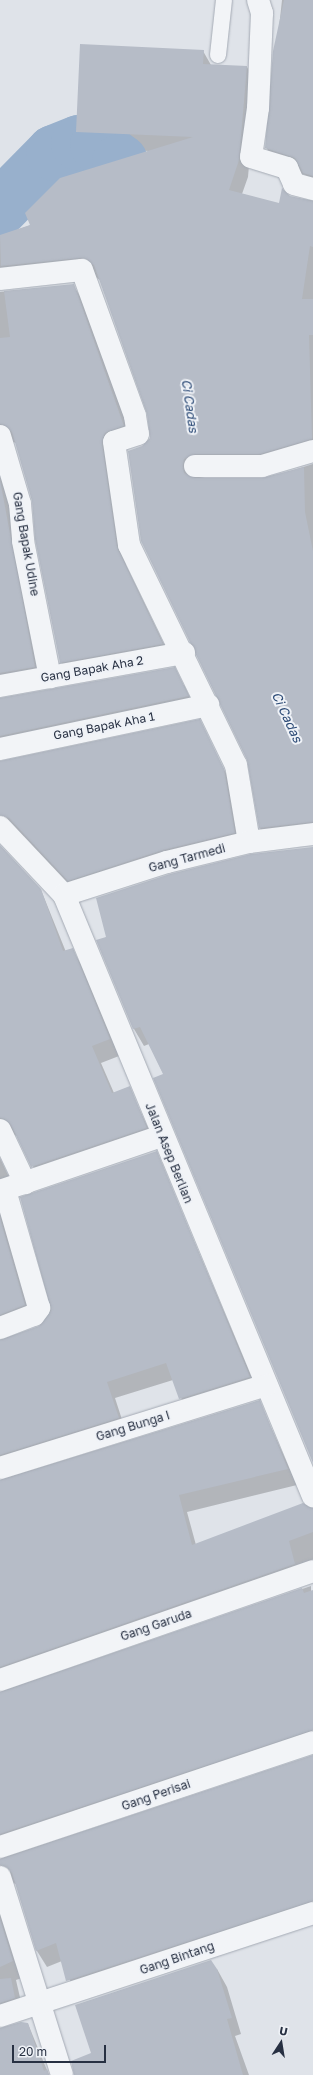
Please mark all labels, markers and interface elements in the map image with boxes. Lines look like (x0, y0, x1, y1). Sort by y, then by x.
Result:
water label: Ci Cadas (179, 378, 201, 434)
street label: Gang Bapak Udine (10, 491, 42, 597)
street label: Gang Bapak Aha 2 (40, 653, 144, 685)
water label: Ci Cadas (269, 689, 305, 745)
street label: Gang Bapak Aha 1 (52, 709, 156, 743)
street label: Gang Tarmedi (147, 841, 227, 875)
street label: Jalan Asep Berlian (142, 1101, 196, 1205)
street label: Gang Bunga I (94, 1408, 172, 1444)
street label: Gang Garuda (119, 1606, 193, 1644)
street label: Gang Perisai (120, 1776, 192, 1814)
street label: Gang Bintang (138, 1939, 216, 1977)
north arrow (261, 2023, 301, 2063)
text: U (278, 2024, 289, 2038)
scale bar (14, 2037, 108, 2063)
text: 20 m (19, 2044, 47, 2059)

